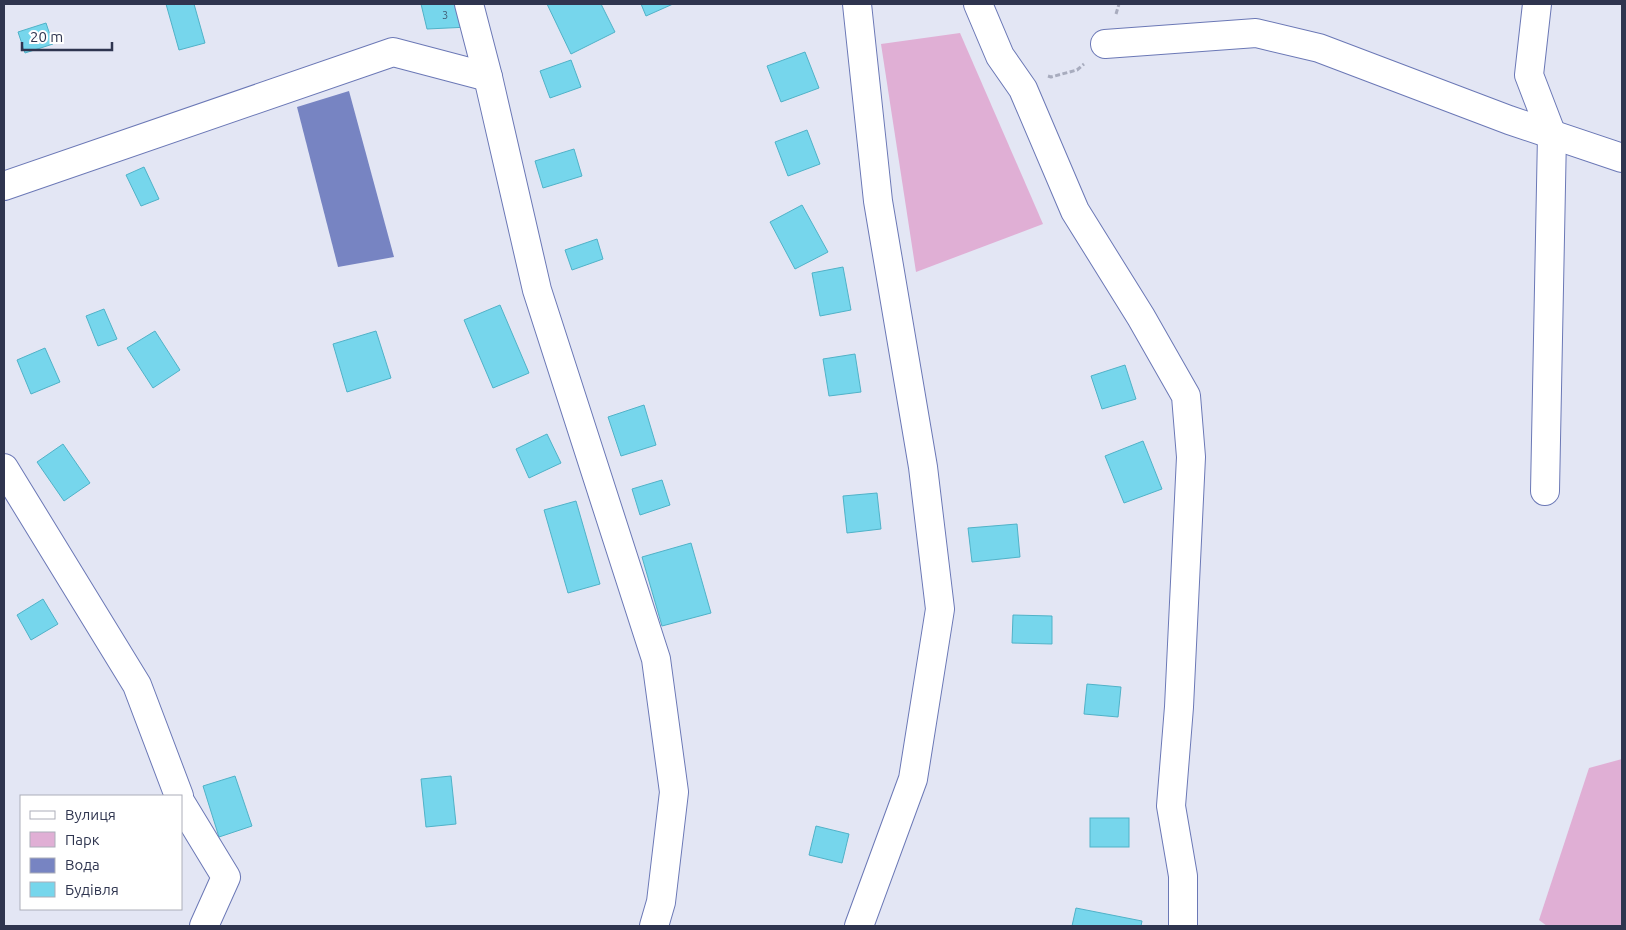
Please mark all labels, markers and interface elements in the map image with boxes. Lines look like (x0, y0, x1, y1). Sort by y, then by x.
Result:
house number: 3 (442, 9, 448, 21)
scale bar (22, 20, 112, 52)
text: 20 m (30, 28, 63, 45)
legend (20, 795, 182, 910)
text: Вулиця (65, 806, 116, 823)
text: Парк (65, 831, 100, 848)
text: Вода (65, 856, 100, 873)
text: Будівля (65, 881, 119, 898)

